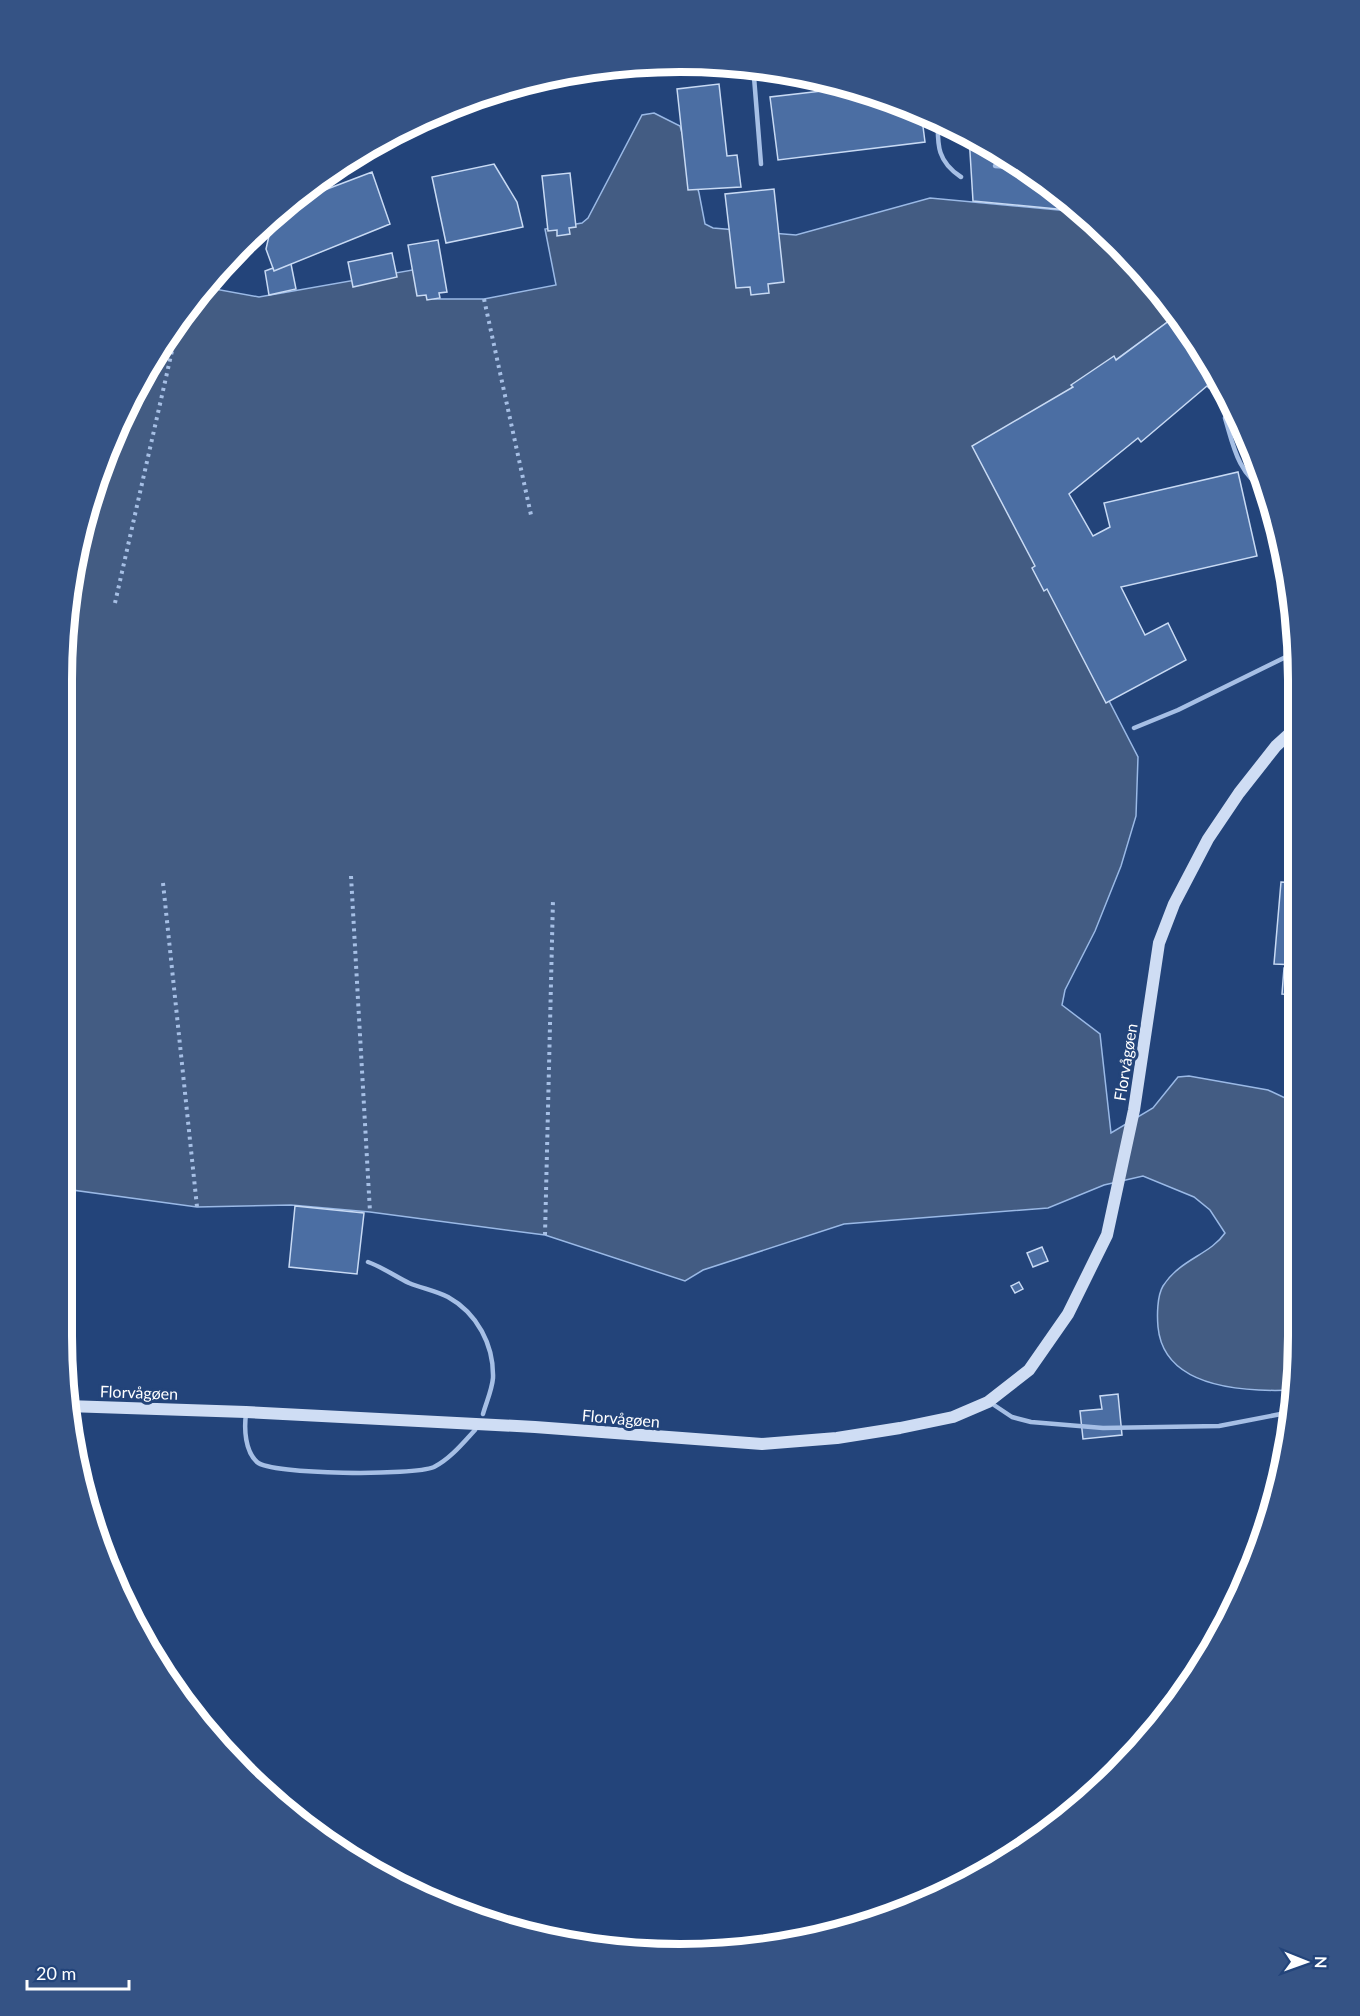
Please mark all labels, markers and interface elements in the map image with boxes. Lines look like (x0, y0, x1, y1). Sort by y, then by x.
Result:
street label: Florvågøen (1109, 1022, 1141, 1102)
street label: Florvågøen (100, 1381, 178, 1403)
street label: Florvågøen (581, 1405, 661, 1431)
north arrow (1276, 1932, 1336, 1992)
scale bar (27, 1953, 129, 1991)
text: N (1312, 1956, 1331, 1969)
text: 20 m (36, 1962, 76, 1984)

